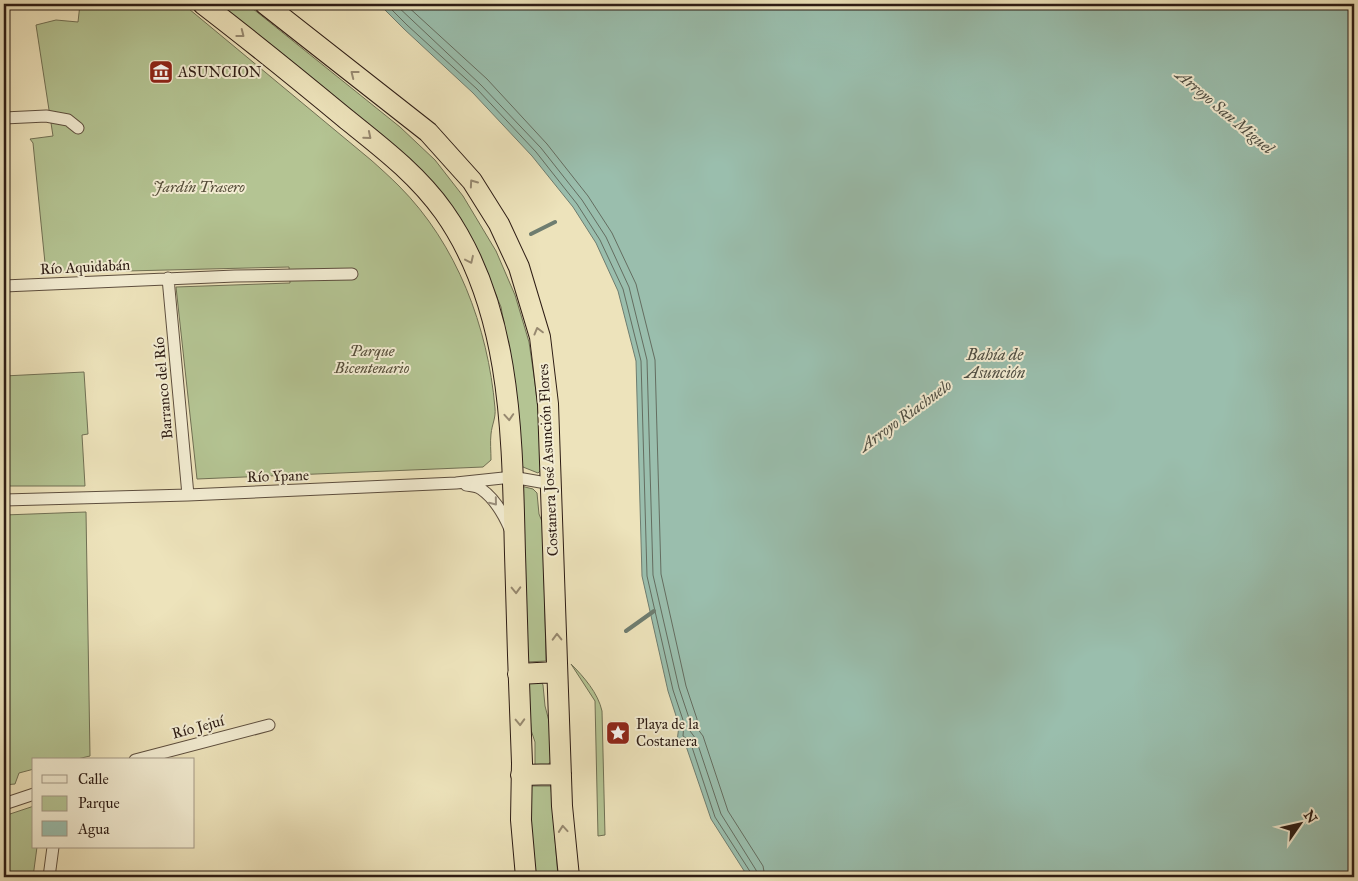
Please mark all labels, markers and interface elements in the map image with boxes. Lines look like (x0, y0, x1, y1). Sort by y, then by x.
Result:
one-way arrow (236, 28, 245, 37)
museum icon: ASUNCION (148, 59, 174, 85)
place label: ASUNCION (177, 63, 262, 81)
water label: Arroyo San Miguel (1170, 64, 1279, 159)
one-way arrow (351, 71, 360, 79)
one-way arrow (362, 131, 371, 140)
park label: Jardín Trasero (152, 178, 245, 196)
one-way arrow (470, 179, 479, 189)
one-way arrow (464, 255, 475, 264)
street label: Río Aquidabán (39, 256, 131, 279)
one-way arrow (533, 326, 544, 335)
street label: Barranco del Río (150, 336, 176, 440)
park label: Parque Bicentenario (334, 342, 410, 377)
water label: Bahía de Asunción (963, 345, 1026, 382)
street label: Costanera José Asunción Flores (534, 363, 563, 557)
water label: Arroyo Riachuelo (854, 375, 955, 457)
one-way arrow (504, 413, 515, 421)
street label: Río Ypane (247, 466, 309, 486)
one-way arrow (488, 497, 497, 506)
one-way arrow (511, 586, 521, 594)
one-way arrow (552, 633, 562, 640)
street label: Río Jejuí (170, 711, 227, 744)
place label: Playa de la Costanera (636, 715, 699, 750)
one-way arrow (514, 719, 525, 727)
place icon: Playa de la Costanera (605, 720, 631, 746)
legend (32, 758, 195, 848)
text: Calle (78, 770, 109, 788)
text: Parque (78, 794, 120, 813)
north arrow (1276, 798, 1326, 848)
text: N (1300, 807, 1321, 827)
text: Agua (77, 820, 110, 838)
one-way arrow (558, 825, 569, 833)

